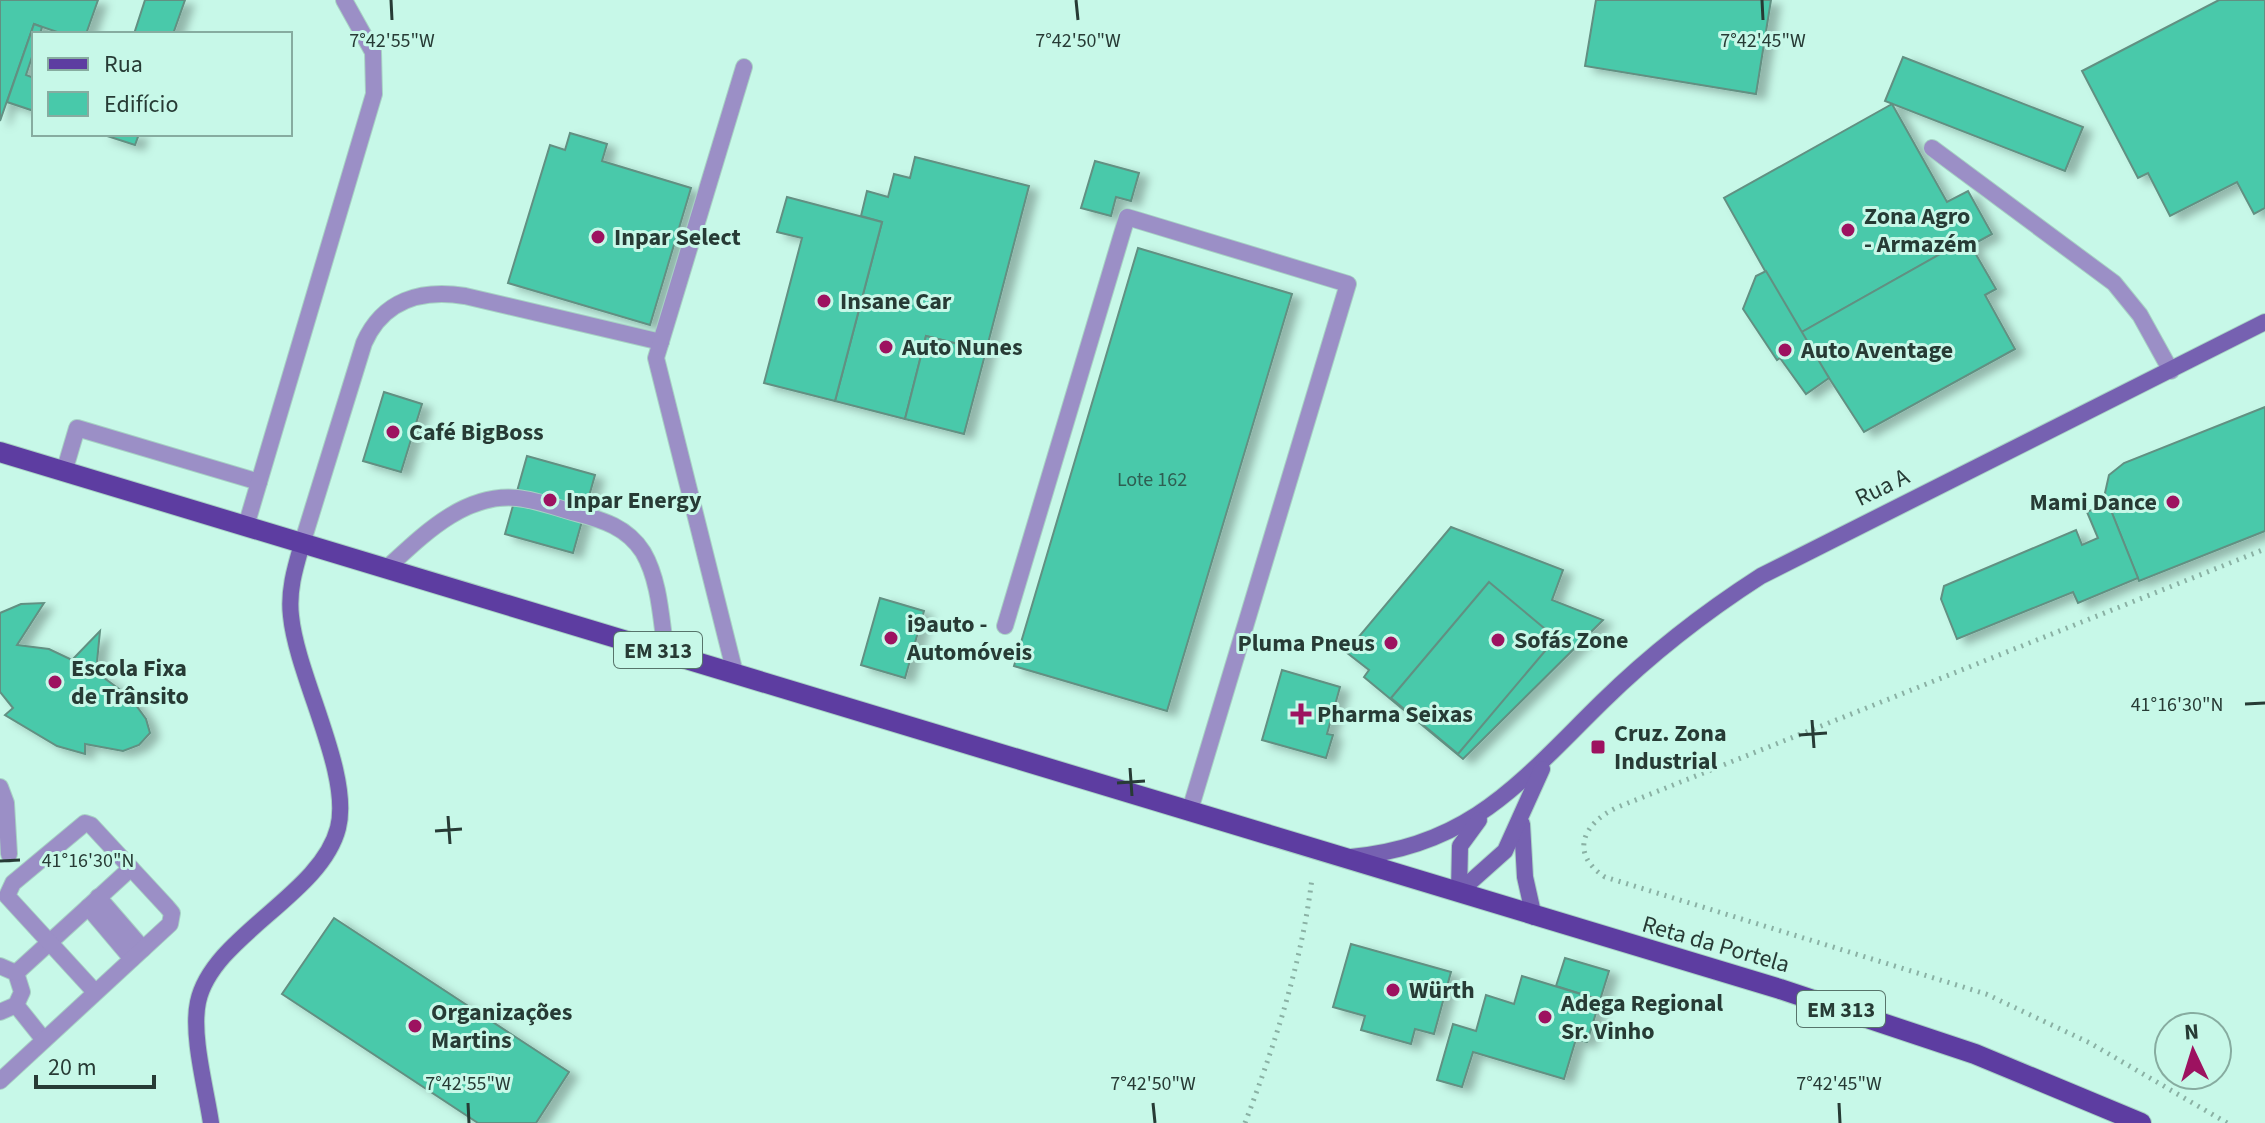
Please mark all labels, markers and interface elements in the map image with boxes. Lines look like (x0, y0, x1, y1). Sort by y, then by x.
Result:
text: 7°42'55"W (349, 27, 435, 55)
text: 7°42'50"W (1035, 27, 1121, 55)
text: 7°42'45"W (1720, 27, 1806, 55)
legend (32, 32, 292, 136)
text: Rua (104, 47, 143, 82)
text: Edifício (104, 87, 178, 122)
place label: Zona Agro - Armazém (1864, 199, 1977, 262)
place label: Inpar Select (614, 220, 741, 255)
marker: Zona Agro - Armazém (1839, 221, 1857, 239)
marker: Inpar Select (589, 228, 607, 246)
place label: Insane Car (840, 284, 952, 319)
marker: Insane Car (815, 292, 833, 310)
place label: Auto Nunes (901, 330, 1023, 365)
place label: Auto Aventage (1800, 333, 1953, 368)
marker: Auto Nunes (877, 338, 895, 356)
marker: Auto Aventage (1776, 341, 1794, 359)
place label: Café BigBoss (409, 415, 544, 450)
marker: Café BigBoss (384, 423, 402, 441)
street label: Rua A (1849, 459, 1915, 516)
house number: Lote 162 (1117, 466, 1187, 494)
place label: Inpar Energy (566, 483, 702, 518)
place label: Mami Dance (2029, 485, 2157, 520)
marker: Inpar Energy (541, 491, 559, 509)
marker: Mami Dance (2164, 493, 2182, 511)
place label: i9auto - Automóveis (906, 607, 1032, 670)
place label: Sofás Zone (1514, 623, 1628, 658)
place label: Pluma Pneus (1237, 626, 1375, 661)
marker: i9auto - Automóveis (882, 629, 900, 647)
marker: Sofás Zone (1489, 631, 1507, 649)
road number: EM 313 (614, 632, 702, 668)
marker: Pluma Pneus (1382, 634, 1400, 652)
place label: Escola Fixa de Trânsito (71, 651, 189, 714)
marker: Escola Fixa de Trânsito (46, 673, 64, 691)
text: 41°16'30"N (2131, 691, 2223, 719)
place label: Pharma Seixas (1317, 697, 1473, 732)
marker: Pharma Seixas (1292, 705, 1310, 723)
place label: Cruz. Zona Industrial (1614, 716, 1727, 779)
marker: Cruz. Zona Industrial (1589, 738, 1607, 756)
text: 41°16'30"N (42, 847, 134, 875)
street label: Reta da Portela (1638, 907, 1794, 982)
place label: Würth (1409, 973, 1475, 1008)
marker: Würth (1384, 981, 1402, 999)
place label: Adega Regional Sr. Vinho (1560, 986, 1723, 1049)
road number: EM 313 (1797, 991, 1885, 1027)
place label: Organizações Martins (431, 995, 572, 1058)
marker: Adega Regional Sr. Vinho (1536, 1008, 1554, 1026)
north arrow (2153, 1011, 2233, 1091)
text: N (2183, 1016, 2200, 1049)
marker: Organizações Martins (406, 1017, 424, 1035)
scale bar (36, 1039, 154, 1089)
text: 20 m (48, 1050, 97, 1085)
text: 7°42'55"W (425, 1070, 511, 1098)
text: 7°42'50"W (1110, 1070, 1196, 1098)
text: 7°42'45"W (1796, 1070, 1882, 1098)

